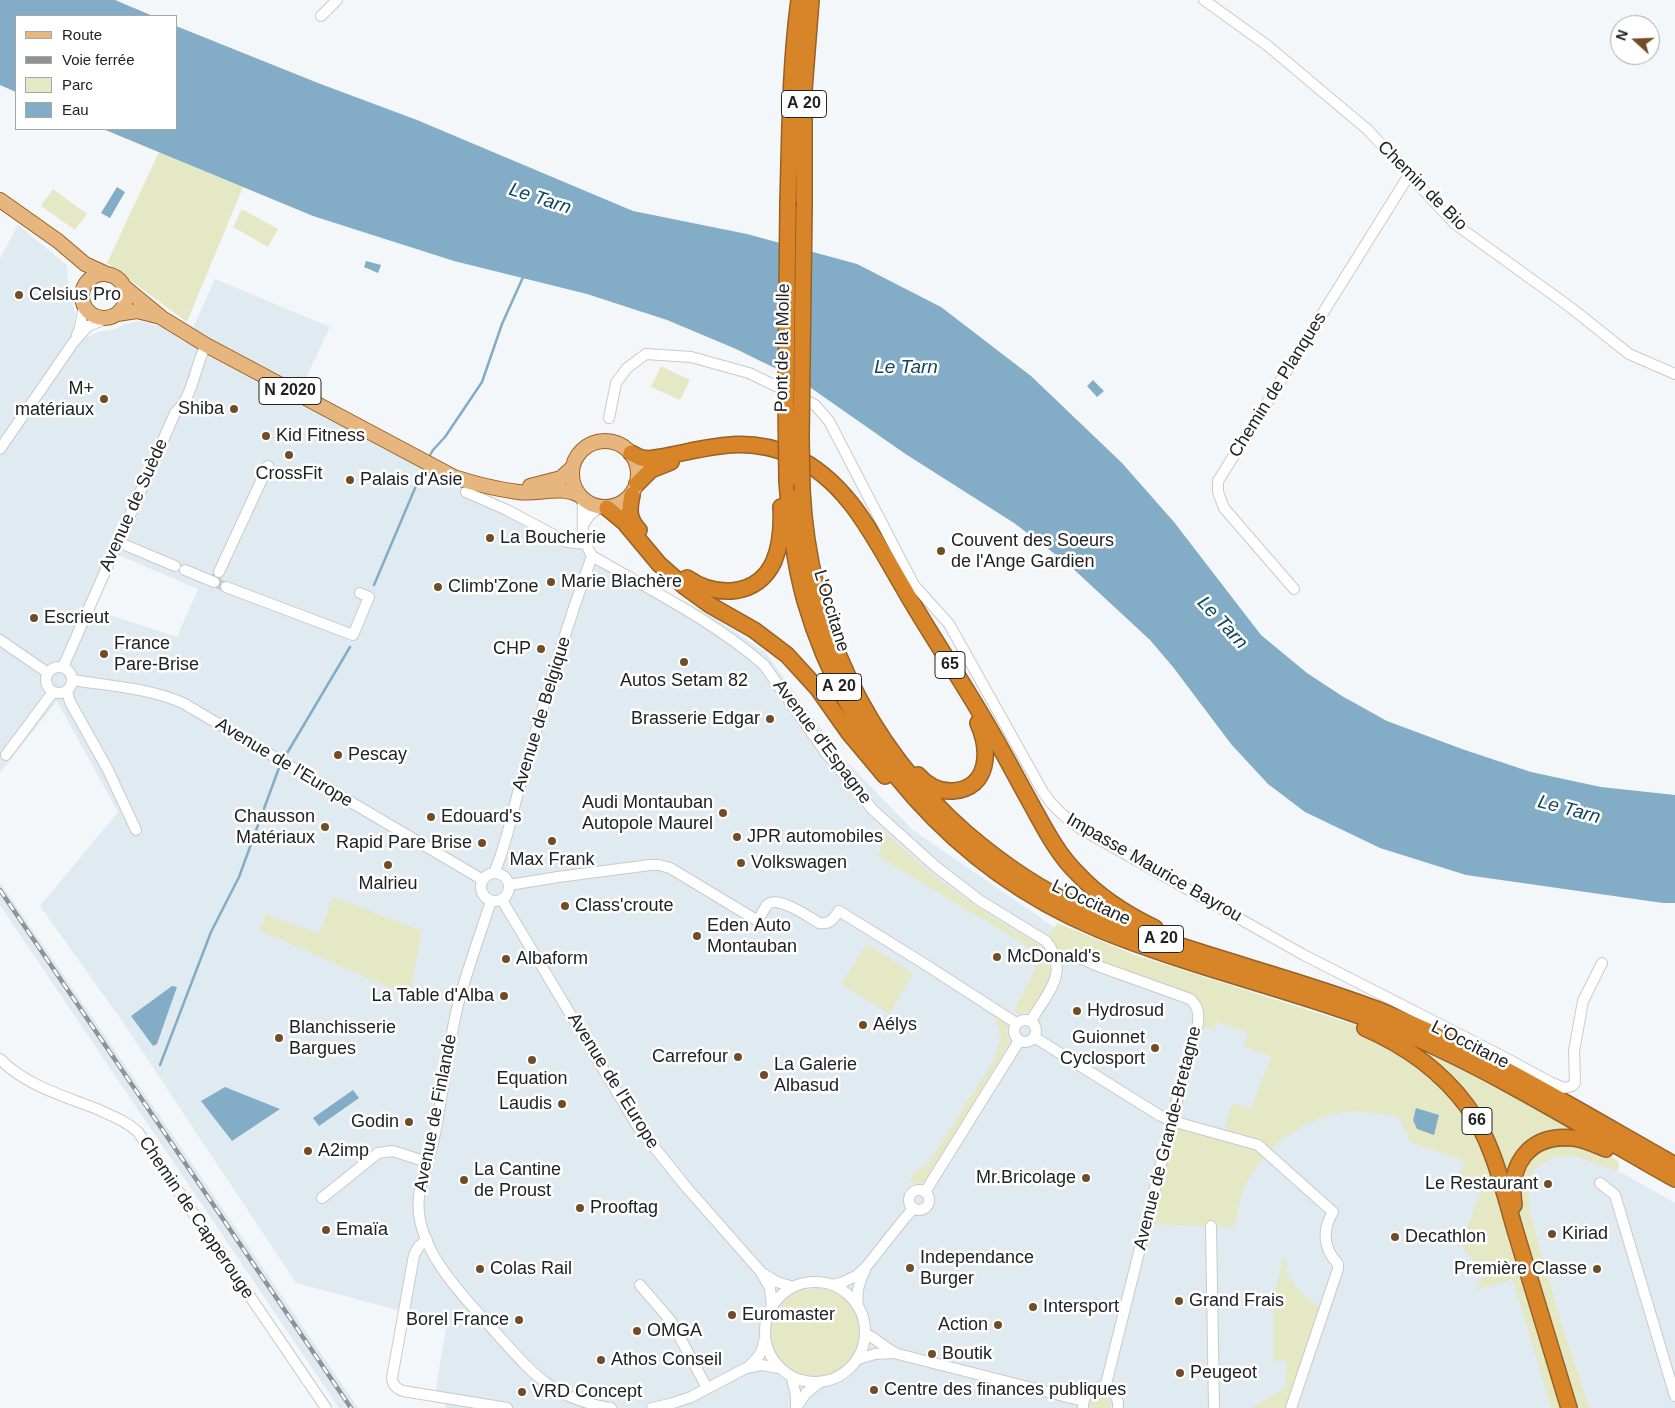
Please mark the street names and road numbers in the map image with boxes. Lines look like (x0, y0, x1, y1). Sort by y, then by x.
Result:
road number: A 20 (782, 90, 826, 118)
street label: Chemin de Bio (1373, 137, 1471, 235)
street label: Pont de la Molle (771, 283, 795, 413)
street label: Chemin de Planques (1225, 308, 1331, 462)
road number: N 2020 (259, 378, 321, 404)
street label: Avenue de Suède (95, 435, 173, 575)
street label: L'Occitane (808, 567, 854, 655)
street label: Avenue de Belgique (508, 634, 576, 794)
road number: 65 (935, 652, 965, 678)
road number: A 20 (816, 674, 862, 700)
street label: Avenue d'Espagne (768, 676, 876, 808)
street label: Avenue de l'Europe (211, 714, 357, 812)
street label: Impasse Maurice Bayrou (1062, 809, 1246, 927)
street label: L'Occitane (1048, 875, 1134, 931)
road number: A 20 (1138, 926, 1184, 952)
street label: Avenue de l'Europe (562, 1009, 664, 1153)
street label: L'Occitane (1427, 1016, 1513, 1074)
street label: Avenue de Grande-Bretagne (1130, 1024, 1206, 1252)
street label: Avenue de Finlande (410, 1033, 462, 1193)
road number: 66 (1462, 1108, 1492, 1134)
street label: Chemin de Capperouge (134, 1133, 258, 1303)

